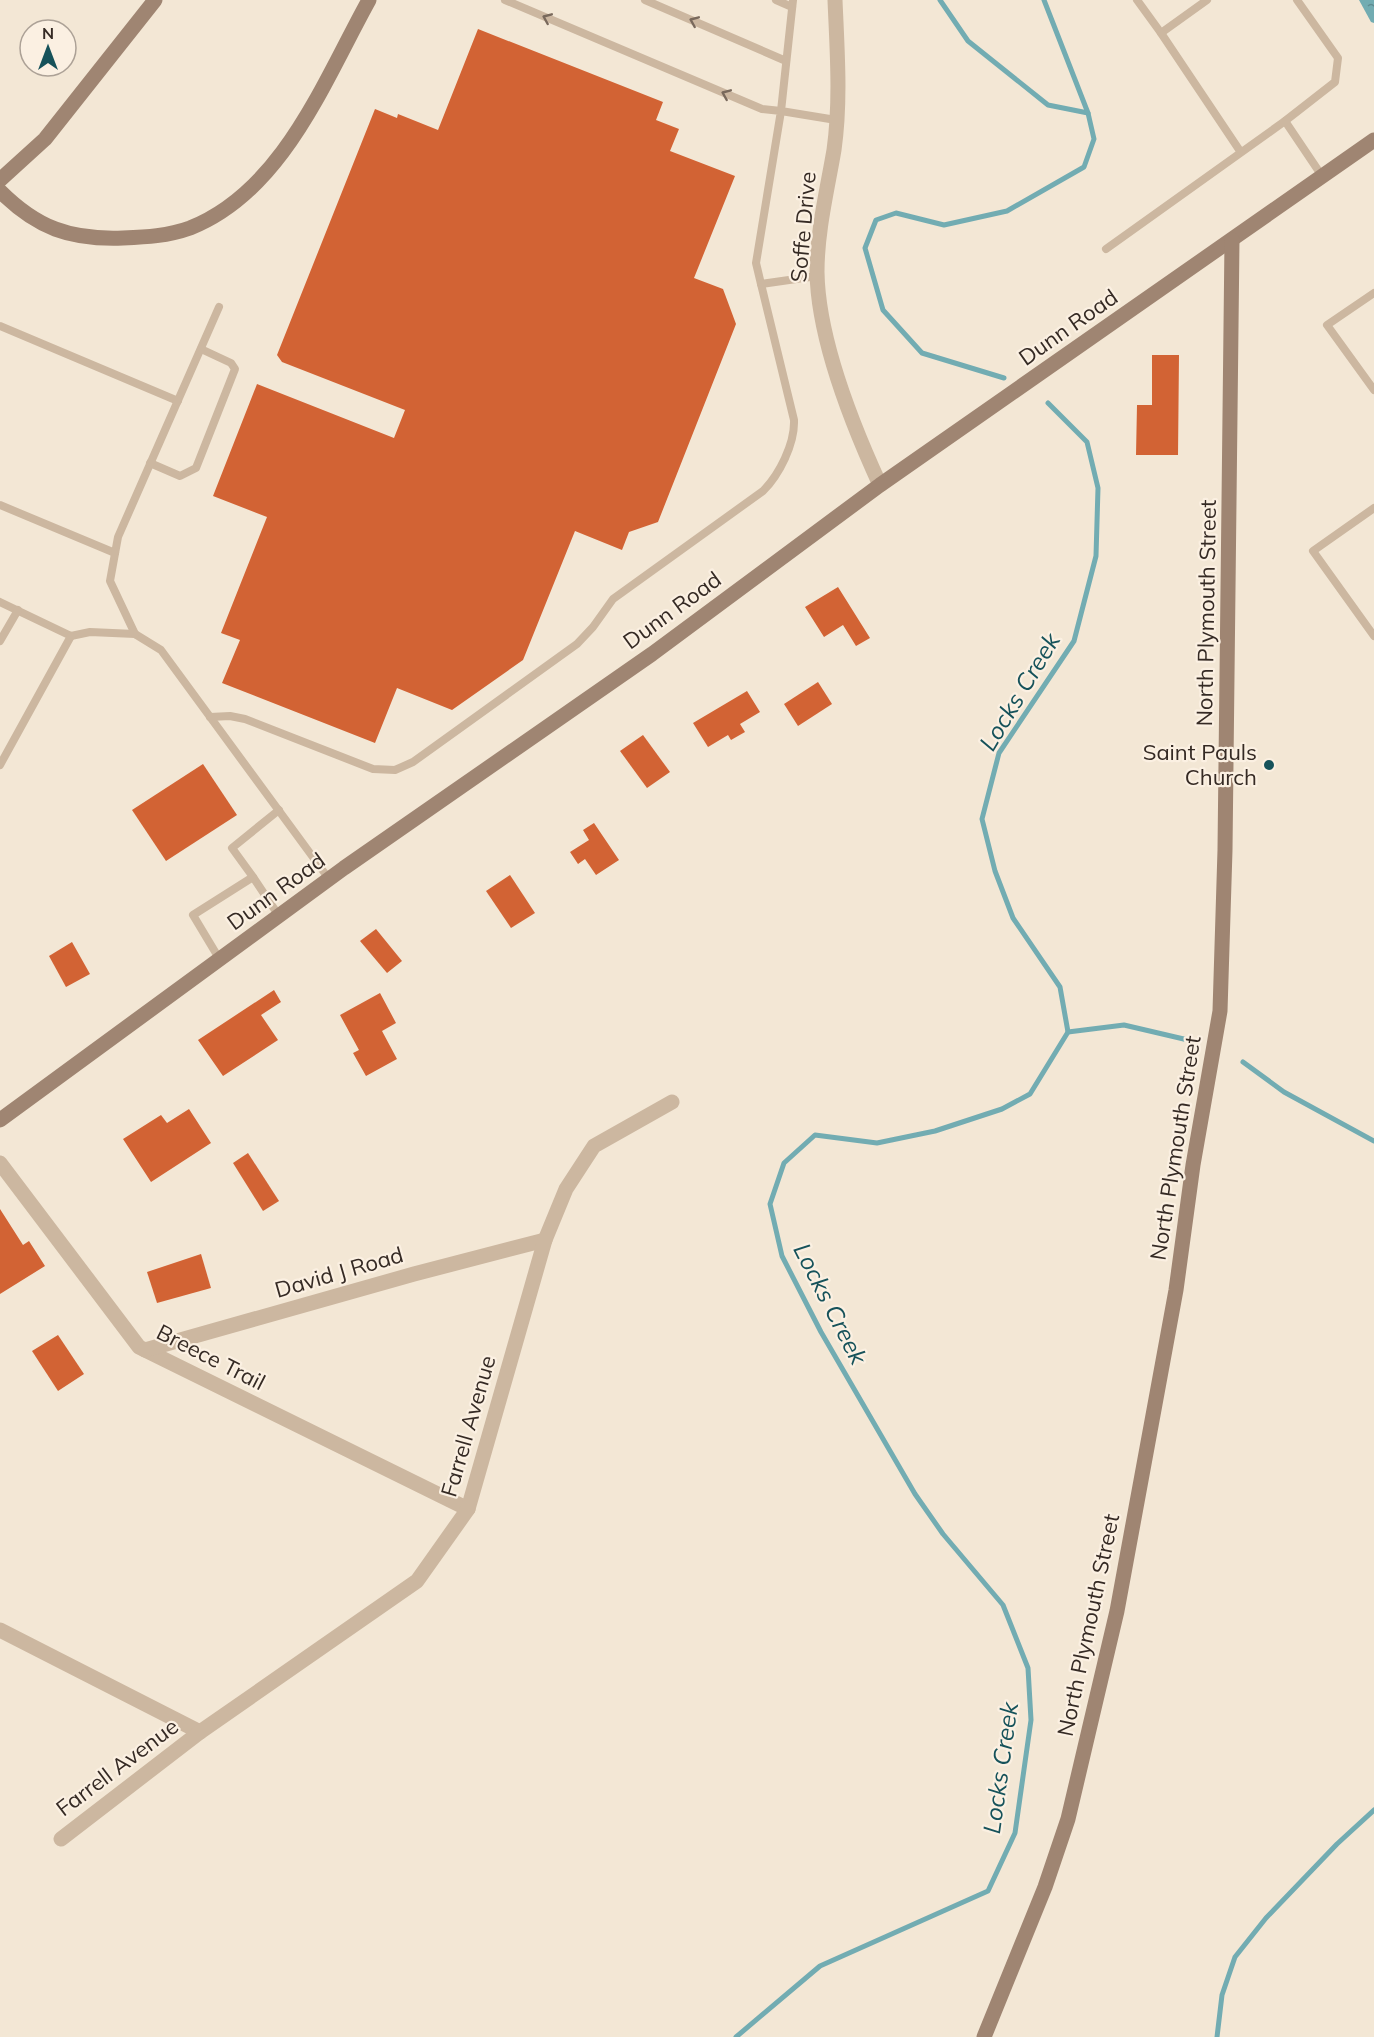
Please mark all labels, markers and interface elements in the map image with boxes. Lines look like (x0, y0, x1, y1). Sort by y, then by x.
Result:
one-way arrow (542, 13, 553, 25)
one-way arrow (690, 16, 701, 28)
north arrow (18, 18, 78, 78)
text: N (42, 23, 54, 43)
one-way arrow (721, 89, 732, 101)
street label: Soffe Drive (784, 170, 822, 284)
street label: Dunn Road (1013, 283, 1123, 371)
street label: North Plymouth Street (1190, 499, 1222, 727)
street label: Dunn Road (617, 565, 727, 655)
water label: Locks Creek (972, 627, 1066, 756)
place label: Saint Pauls Church (1143, 738, 1257, 791)
marker: Saint Pauls Church (1262, 758, 1276, 772)
street label: Dunn Road (221, 846, 331, 936)
street label: North Plymouth Street (1143, 1033, 1207, 1262)
water label: Locks Creek (787, 1238, 875, 1370)
street label: David J Road (272, 1240, 406, 1304)
street label: Breece Trail (152, 1318, 270, 1396)
street label: Farrell Avenue (434, 1352, 502, 1500)
street label: North Plymouth Street (1051, 1511, 1125, 1739)
water label: Locks Creek (976, 1700, 1024, 1835)
street label: Farrell Avenue (50, 1712, 184, 1822)

